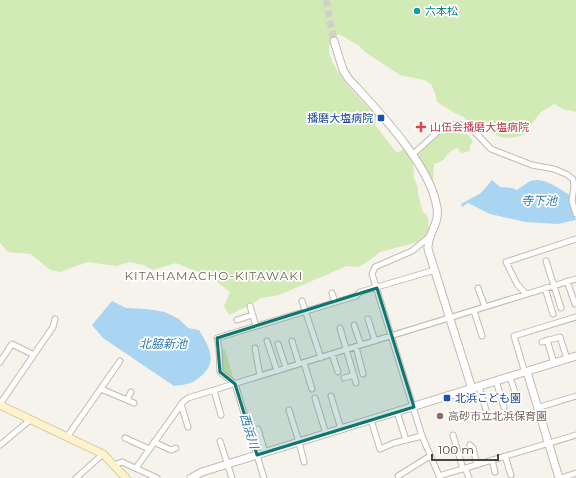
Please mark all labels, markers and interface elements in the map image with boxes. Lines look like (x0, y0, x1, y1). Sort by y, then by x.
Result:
place label: 六本松 (425, 4, 458, 18)
marker: 六本松 (412, 6, 422, 16)
place label: 播磨大塩病院 (307, 111, 373, 125)
marker: 播磨大塩病院 (376, 113, 386, 123)
place label: 山伍会播磨大塩病院 (430, 120, 529, 134)
marker: 山伍会播磨大塩病院 (415, 121, 427, 133)
water label: 寺下池 (521, 193, 558, 208)
district label: KITAHAMACHO-KITAWAKI (125, 268, 304, 283)
water label: 北脇新池 (139, 336, 188, 351)
place label: 北浜こども園 (455, 391, 521, 405)
marker: 北浜こども園 (442, 393, 452, 403)
place label: 高砂市立北浜保育園 (448, 409, 547, 423)
water label: 西浜川 (237, 411, 262, 452)
marker: 高砂市立北浜保育園 (435, 411, 445, 421)
scale bar (432, 436, 498, 462)
text: 100 m (438, 442, 474, 457)

